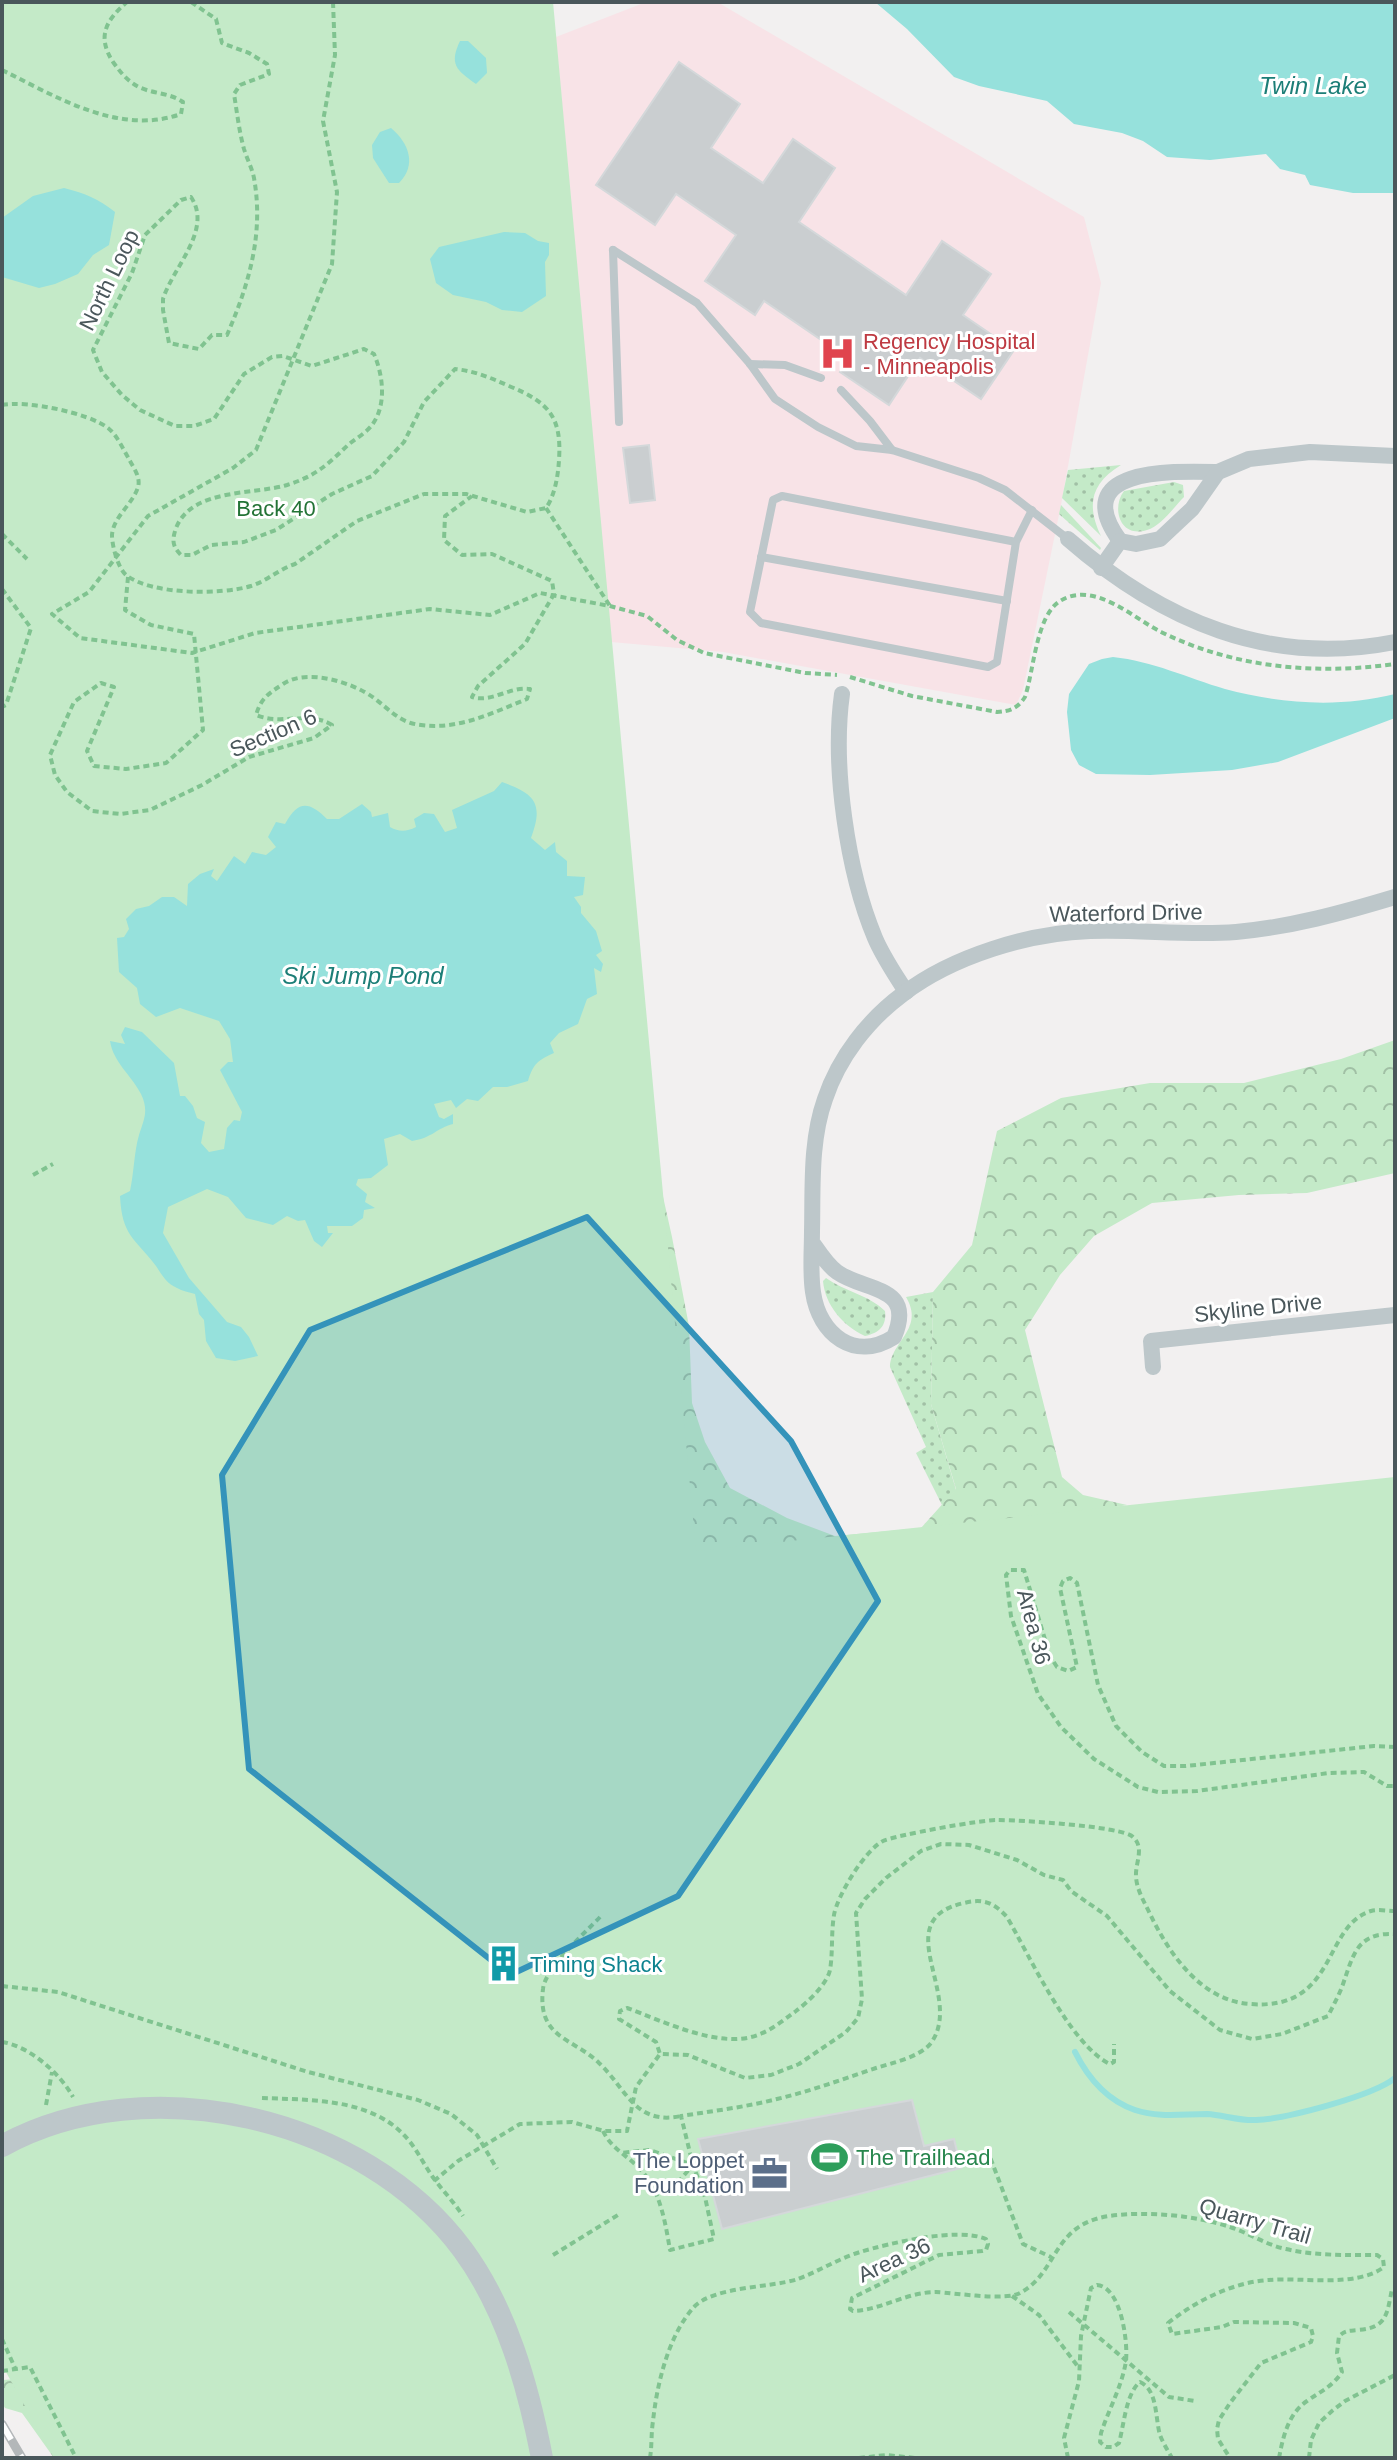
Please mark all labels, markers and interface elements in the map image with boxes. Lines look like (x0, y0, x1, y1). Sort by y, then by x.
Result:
water label: Twin Lake (1259, 72, 1367, 99)
street label: North Loop (74, 226, 144, 334)
place label: Regency Hospital - Minneapolis (863, 329, 1035, 379)
hospital icon: Regency Hospital - Minneapolis (818, 335, 856, 373)
park label: Back 40 (236, 496, 316, 521)
street label: Section 6 (226, 704, 320, 762)
street label: Waterford Drive (1049, 899, 1203, 927)
water label: Ski Jump Pond (282, 962, 444, 989)
street label: Skyline Drive (1193, 1289, 1323, 1327)
street label: Area 36 (1012, 1587, 1056, 1667)
building icon: Timing Shack (485, 1945, 523, 1983)
place label: Timing Shack (530, 1952, 663, 1977)
sports icon: The Trailhead (811, 2138, 849, 2176)
place label: The Trailhead (856, 2145, 991, 2170)
place label: The Loppet Foundation (633, 2148, 744, 2198)
office icon: The Loppet Foundation (751, 2154, 789, 2192)
street label: Quarry Trail (1196, 2193, 1314, 2249)
street label: Area 36 (854, 2232, 934, 2288)

